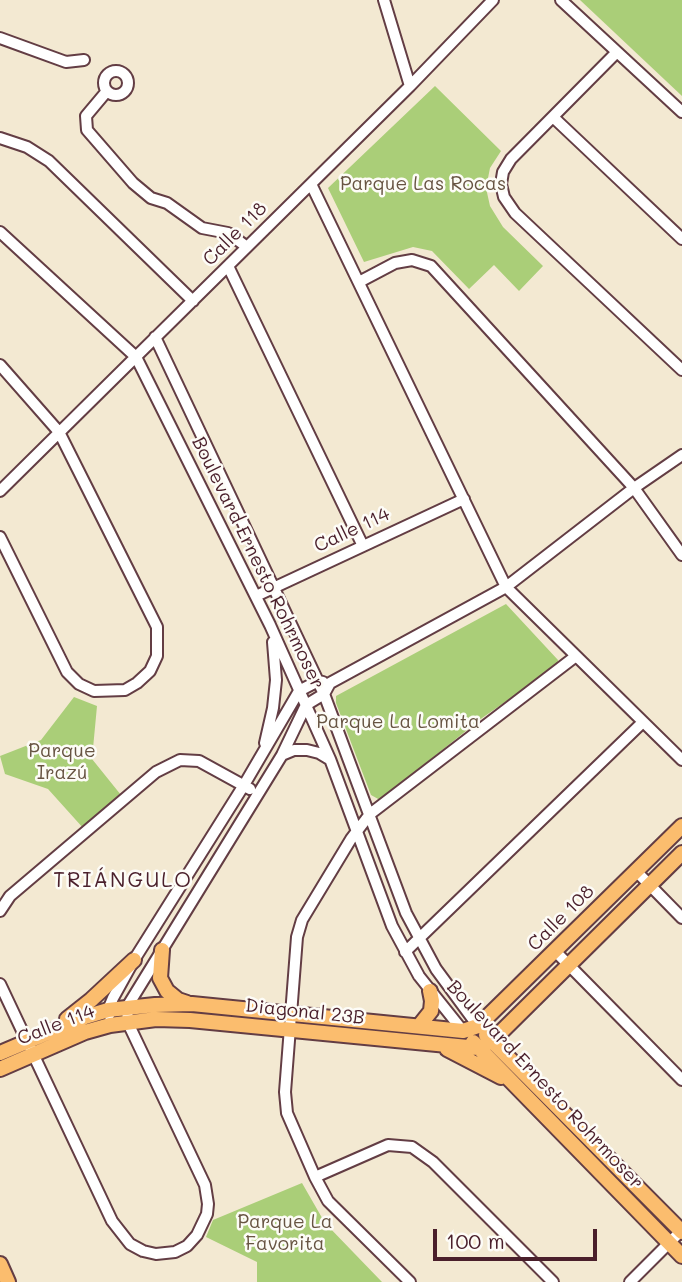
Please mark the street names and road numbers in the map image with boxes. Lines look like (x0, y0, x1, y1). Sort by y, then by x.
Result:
street label: Calle 118 (198, 197, 272, 271)
street label: Boulevard Ernesto Rohrmoser (187, 433, 329, 693)
street label: Calle 114 (311, 503, 393, 557)
street label: Calle 108 (523, 880, 599, 956)
street label: Boulevard Ernesto Rohrmoser (442, 976, 648, 1194)
street label: Diagonal 23B (244, 994, 366, 1030)
street label: Calle 114 (14, 1000, 98, 1050)

